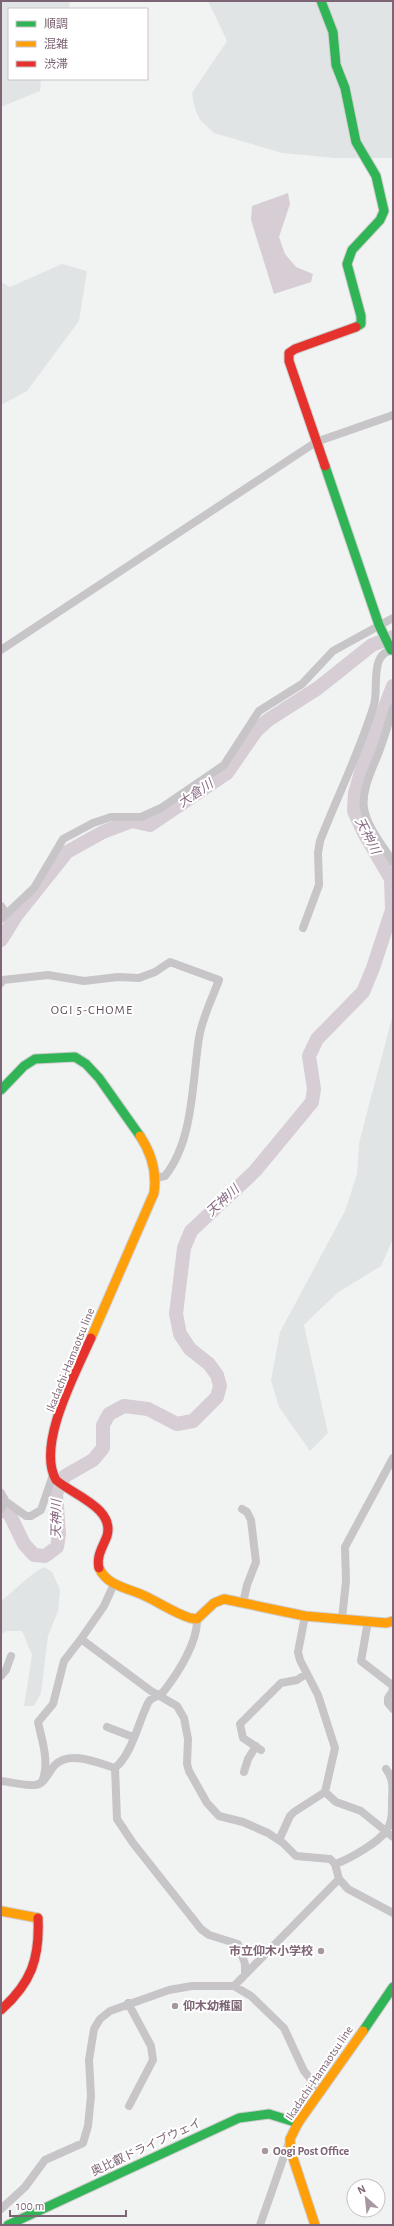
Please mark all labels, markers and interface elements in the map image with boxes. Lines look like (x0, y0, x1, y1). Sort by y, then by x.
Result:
legend (8, 8, 148, 80)
text: 順調 (44, 18, 68, 30)
text: 混雑 (44, 37, 68, 50)
text: 渋滞 (44, 58, 68, 70)
water label: 大倉川 (176, 776, 217, 810)
water label: 天神川 (352, 815, 383, 858)
district label: OGI 5-CHOME (51, 1004, 133, 1017)
water label: 天神川 (204, 1181, 243, 1219)
street label: Ikadachi-Hamaotsu line (44, 1306, 96, 1414)
water label: 天神川 (49, 1497, 64, 1539)
place label: 市立仰木小学校 (229, 1944, 313, 1957)
marker: 市立仰木小学校 (316, 1946, 326, 1956)
place label: 仰木幼稚園 (183, 1999, 243, 2012)
marker: 仰木幼稚園 (170, 2001, 180, 2011)
street label: Ikadachi-Hamaotsu line (283, 2024, 355, 2122)
street label: 奥比叡ドライブウェイ (89, 2115, 203, 2178)
place label: Oogi Post Office (273, 2145, 350, 2157)
marker: Oogi Post Office (260, 2146, 270, 2156)
north arrow (346, 2178, 386, 2218)
text: N (356, 2183, 368, 2196)
scale bar (10, 2192, 126, 2218)
text: 100 m (16, 2200, 44, 2212)

